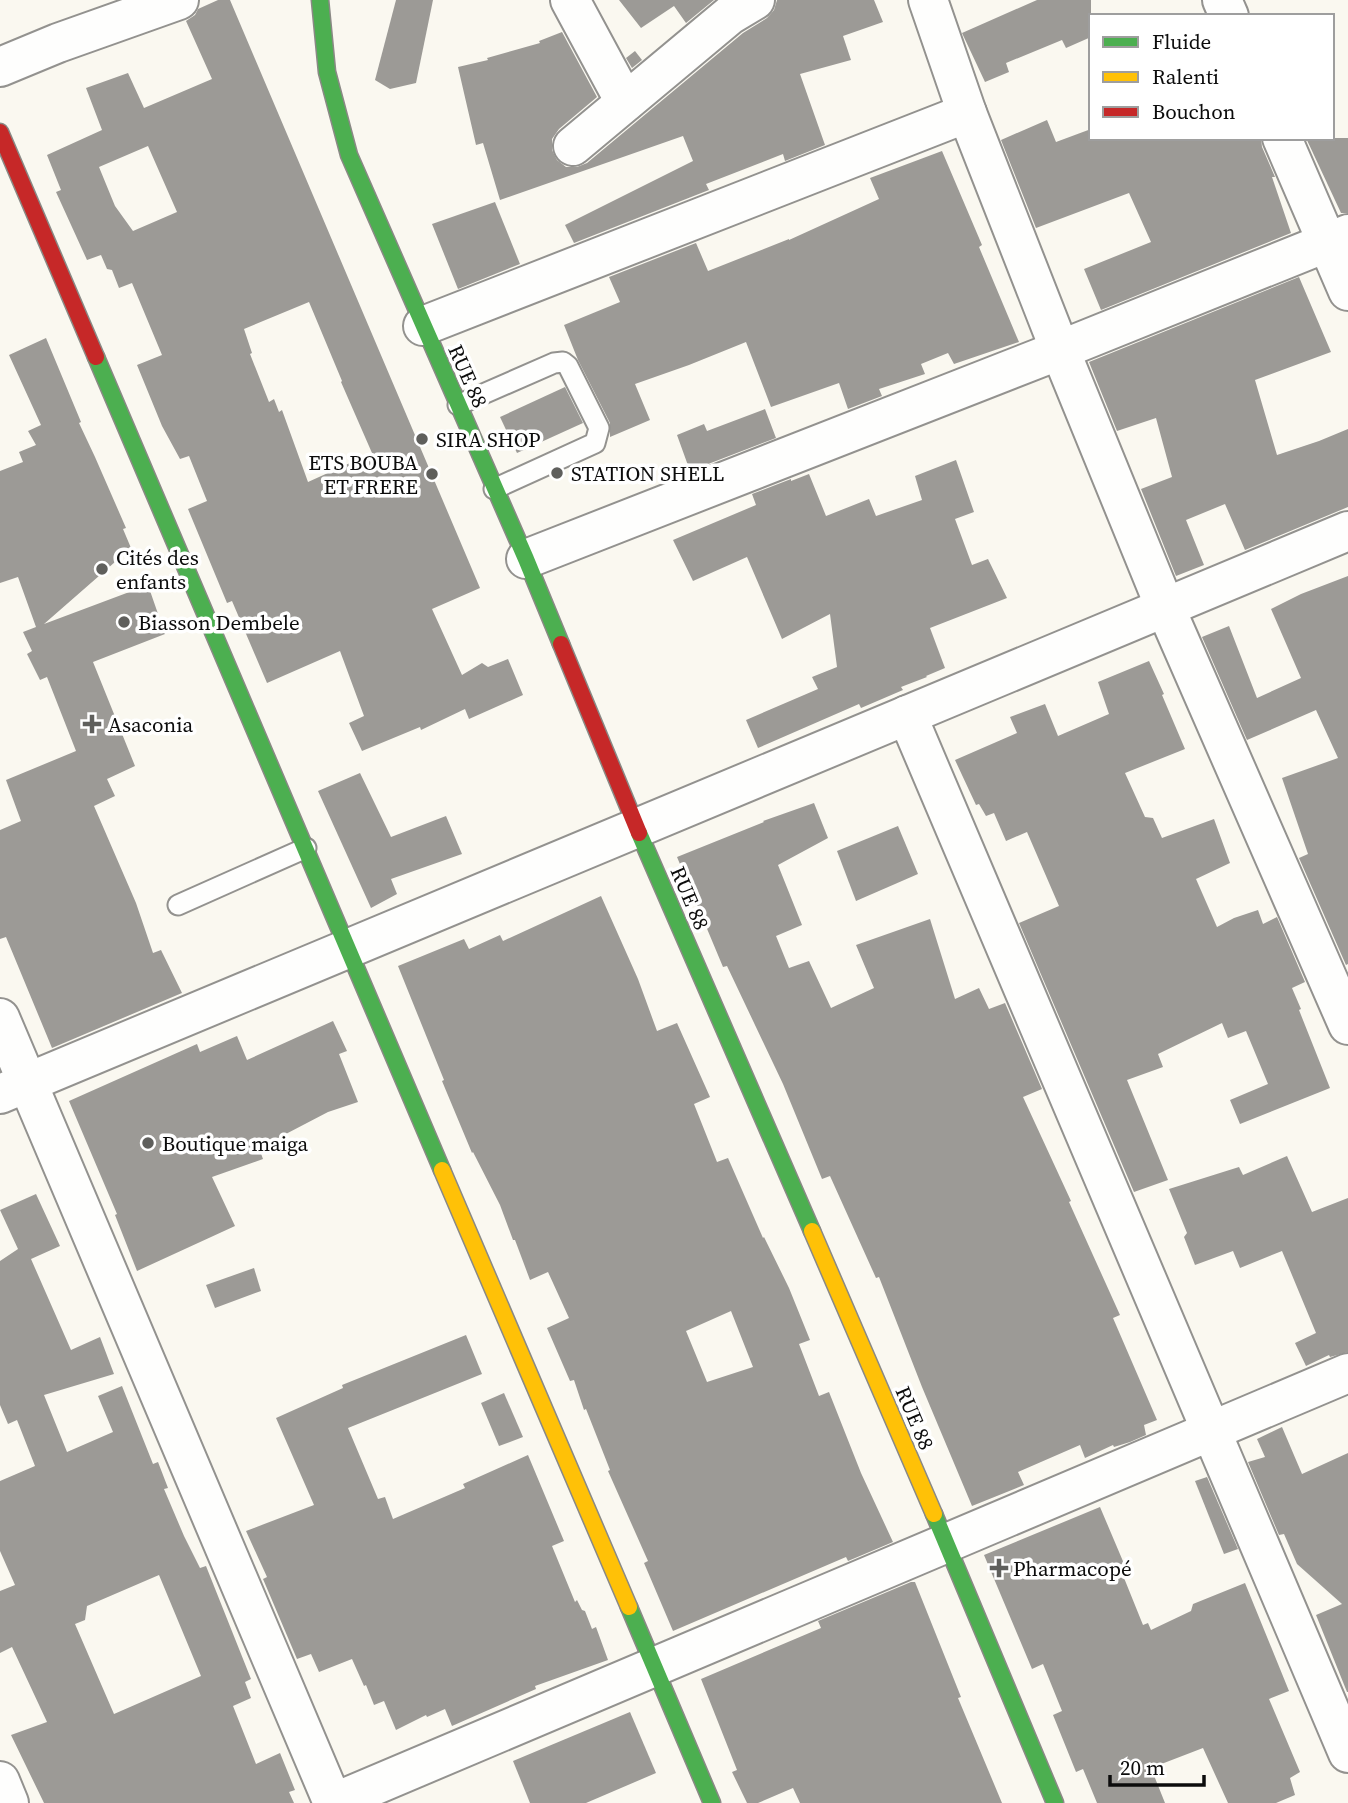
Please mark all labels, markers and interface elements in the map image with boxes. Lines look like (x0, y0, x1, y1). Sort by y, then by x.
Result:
legend (1089, 14, 1334, 140)
text: Fluide (1152, 27, 1211, 56)
text: Ralenti (1152, 62, 1219, 91)
text: Bouchon (1152, 97, 1236, 126)
street label: RUE 88 (441, 340, 495, 412)
place label: SIRA SHOP (436, 425, 540, 454)
marker: SIRA SHOP (414, 431, 430, 447)
place label: ETS BOUBA ET FRERE (308, 448, 418, 501)
place label: STATION SHELL (571, 459, 725, 488)
marker: STATION SHELL (549, 465, 565, 481)
marker: ETS BOUBA ET FRERE (424, 466, 440, 482)
place label: Cités des enfants (116, 543, 199, 596)
marker: Cités des enfants (94, 561, 110, 577)
place label: Biasson Dembele (138, 608, 300, 637)
marker: Biasson Dembele (116, 614, 132, 630)
place label: Asaconia (108, 710, 194, 739)
marker: Asaconia (82, 714, 102, 734)
street label: RUE 88 (664, 862, 716, 934)
place label: Boutique maiga (162, 1129, 309, 1158)
marker: Boutique maiga (140, 1135, 156, 1151)
street label: RUE 88 (889, 1382, 941, 1454)
place label: Pharmacopé (1013, 1554, 1132, 1583)
marker: Pharmacopé (991, 1560, 1007, 1576)
scale bar (1110, 1744, 1204, 1788)
text: 20 m (1120, 1753, 1165, 1782)

